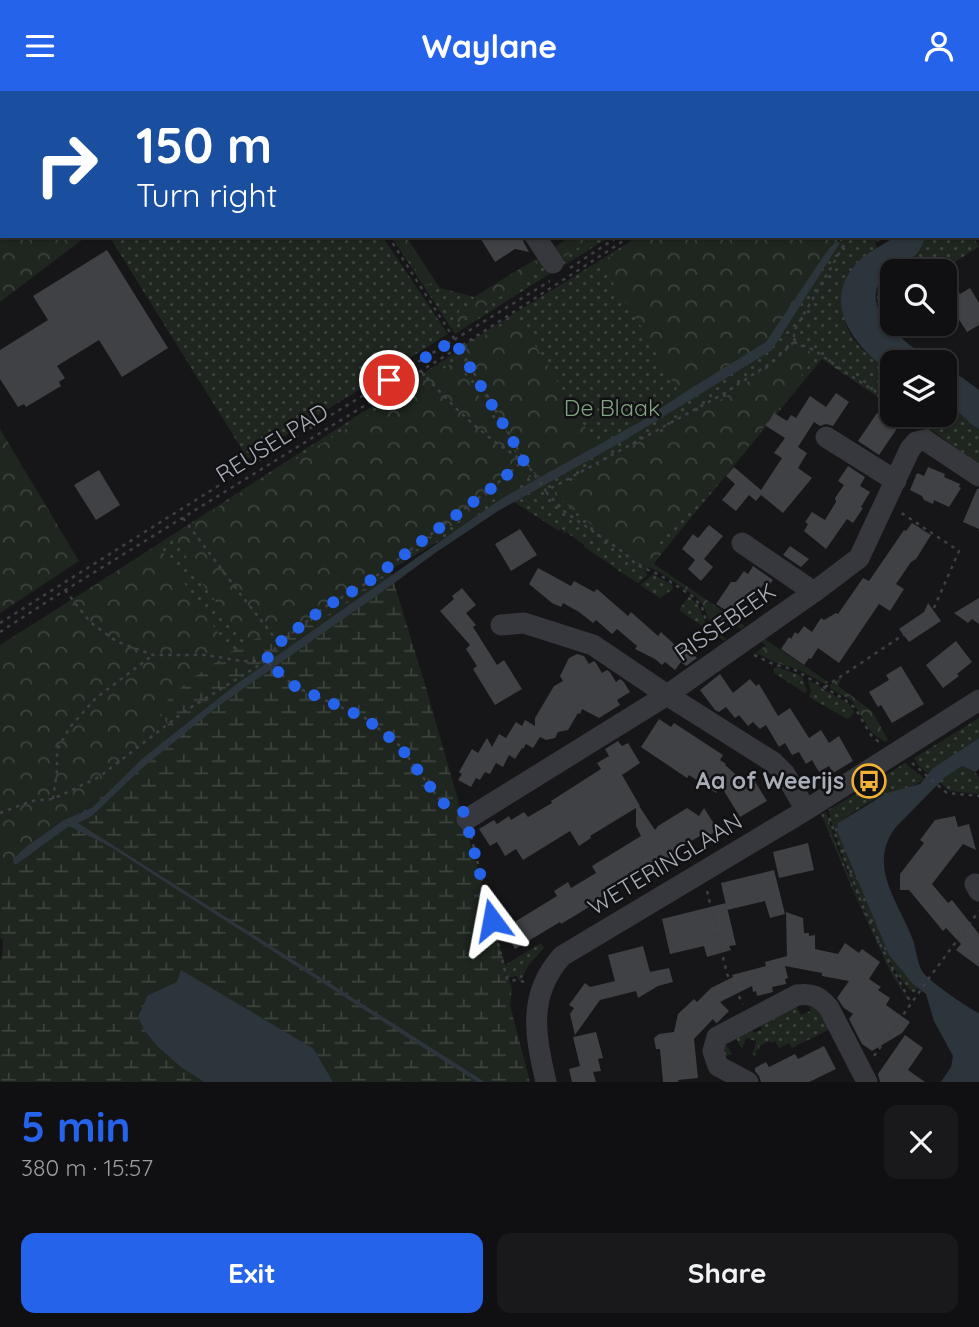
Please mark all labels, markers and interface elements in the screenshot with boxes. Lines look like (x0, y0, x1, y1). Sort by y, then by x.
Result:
text: Waylane (422, 26, 557, 66)
icon: menu (21, 27, 59, 65)
icon: person (920, 27, 958, 65)
text: 150 m (136, 114, 272, 175)
icon: right (21, 119, 112, 210)
text: Turn right (136, 175, 277, 215)
map controls (880, 259, 957, 427)
button: search (880, 259, 957, 336)
pin (359, 350, 419, 410)
button: layers (880, 350, 957, 427)
icon: arrive (370, 361, 408, 399)
park label: De Blaak (564, 393, 660, 422)
street label: REUSELPAD (210, 397, 333, 489)
street label: RISSEBEEK (669, 576, 781, 667)
bus stop icon: Aa of Weerijs (850, 762, 888, 800)
place label: Aa of Weerijs (696, 766, 844, 795)
street label: WETERINGLAAN (582, 806, 747, 921)
position arrow (455, 883, 529, 957)
text: 5 min (21, 1100, 131, 1153)
button: close (884, 1105, 958, 1179)
text: 380 m · 15:57 (21, 1153, 153, 1182)
button: Exit (21, 1233, 483, 1313)
button: Share (497, 1233, 958, 1313)

